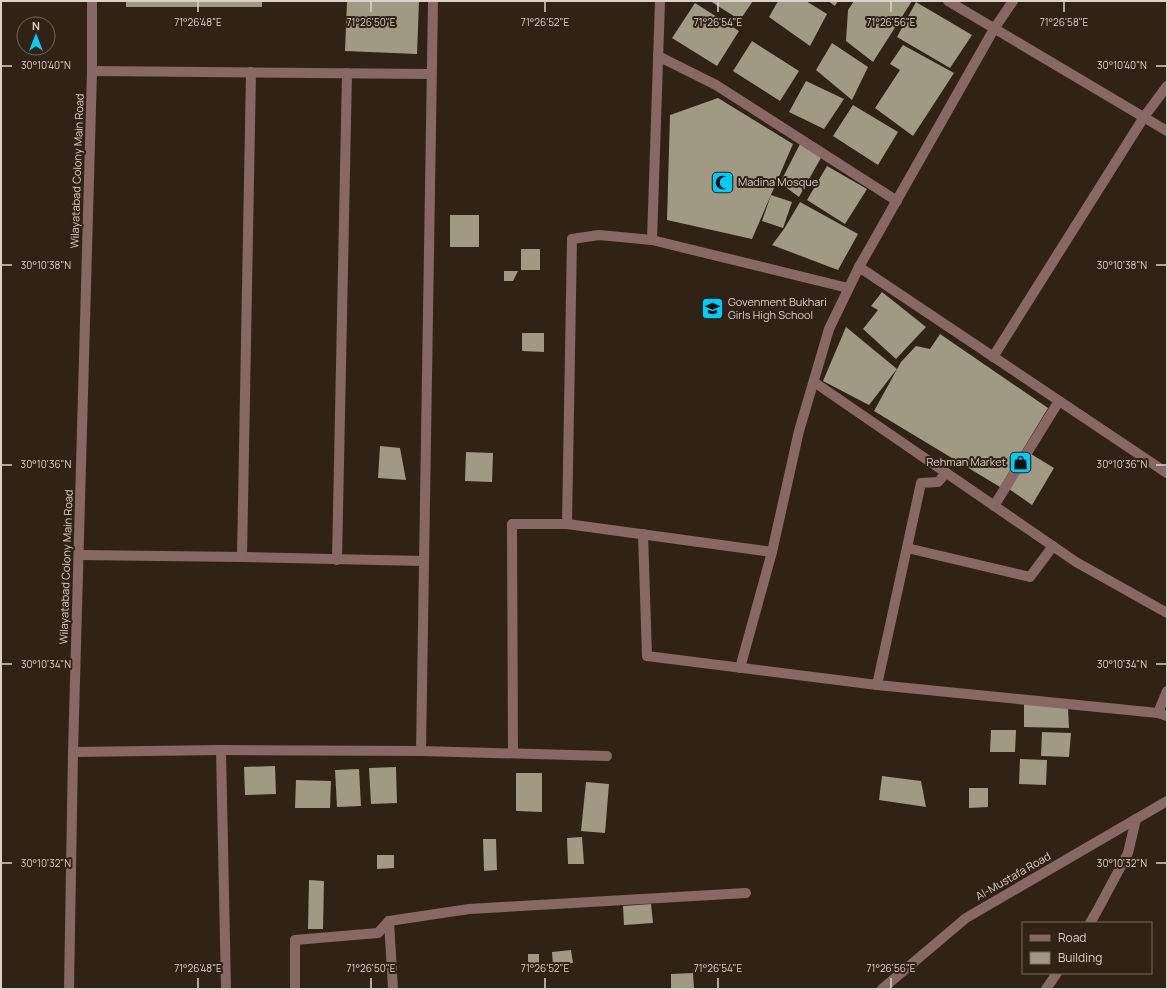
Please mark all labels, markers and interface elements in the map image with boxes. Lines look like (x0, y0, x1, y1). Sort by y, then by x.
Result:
text: 71°26'48"E (174, 15, 222, 29)
text: 71°26'50"E (347, 15, 396, 29)
text: 71°26'52"E (521, 15, 569, 29)
text: 71°26'54"E (694, 15, 743, 29)
text: 71°26'56"E (866, 15, 916, 29)
text: 71°26'58"E (1040, 15, 1089, 29)
north arrow (16, 16, 56, 56)
text: N (32, 18, 40, 33)
text: 30°10'40"N (21, 58, 71, 72)
text: 30°10'40"N (1097, 58, 1147, 72)
street label: Wilayatabad Colony Main Road (66, 93, 87, 249)
mosque icon: Madina Mosque (709, 169, 735, 195)
place label: Madina Mosque (738, 174, 819, 189)
text: 30°10'38"N (21, 258, 71, 272)
text: 30°10'38"N (1097, 258, 1147, 272)
place label: Govenment Bukhari Girls High School (728, 294, 827, 322)
school or university icon: Govenment Bukhari Girls High School (700, 295, 726, 321)
shop icon: Rehman Market (1008, 449, 1034, 475)
place label: Rehman Market (926, 454, 1006, 469)
text: 30°10'36"N (21, 457, 72, 471)
text: 30°10'36"N (1097, 457, 1148, 471)
street label: Wilayatabad Colony Main Road (55, 489, 76, 645)
text: 30°10'34"N (21, 657, 71, 671)
text: 30°10'34"N (1097, 657, 1147, 671)
street label: Al-Mustafa Road (972, 848, 1053, 903)
text: 30°10'32"N (21, 856, 71, 870)
text: 30°10'32"N (1097, 856, 1147, 870)
legend (1022, 922, 1152, 974)
text: Road (1058, 929, 1086, 946)
text: Building (1058, 949, 1102, 966)
text: 71°26'48"E (174, 961, 222, 975)
text: 71°26'50"E (347, 961, 396, 975)
text: 71°26'52"E (521, 961, 569, 975)
text: 71°26'54"E (694, 961, 743, 975)
text: 71°26'56"E (866, 961, 916, 975)

